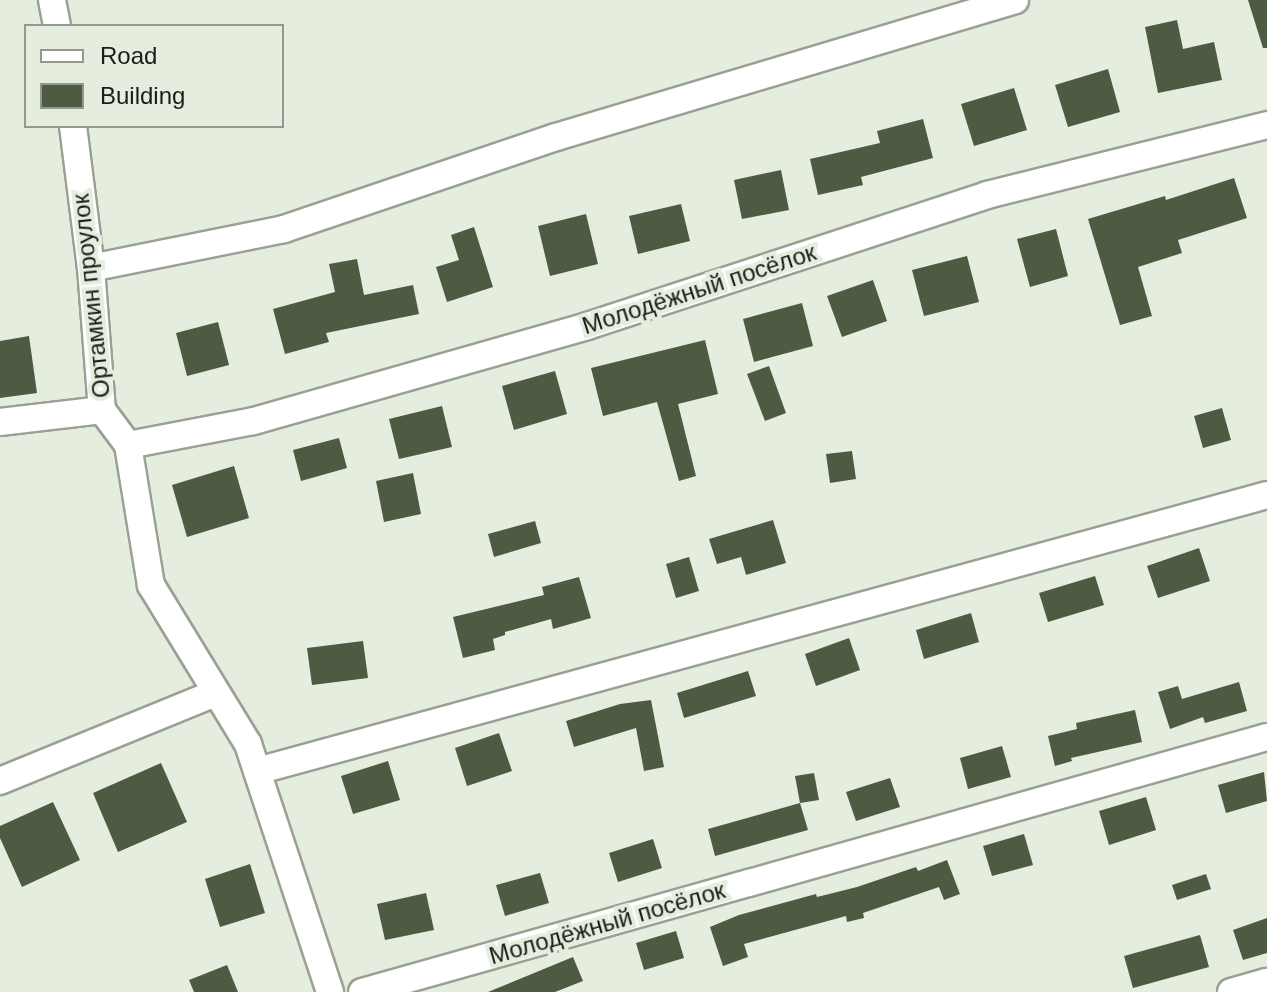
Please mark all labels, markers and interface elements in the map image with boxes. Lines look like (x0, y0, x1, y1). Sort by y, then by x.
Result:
legend (24, 24, 284, 128)
text: Road (100, 42, 157, 69)
text: Building (100, 82, 185, 109)
street label: Ортамкин проулок (66, 193, 116, 399)
street label: Молодёжный посёлок (579, 238, 819, 340)
street label: Молодёжный посёлок (486, 876, 728, 970)

